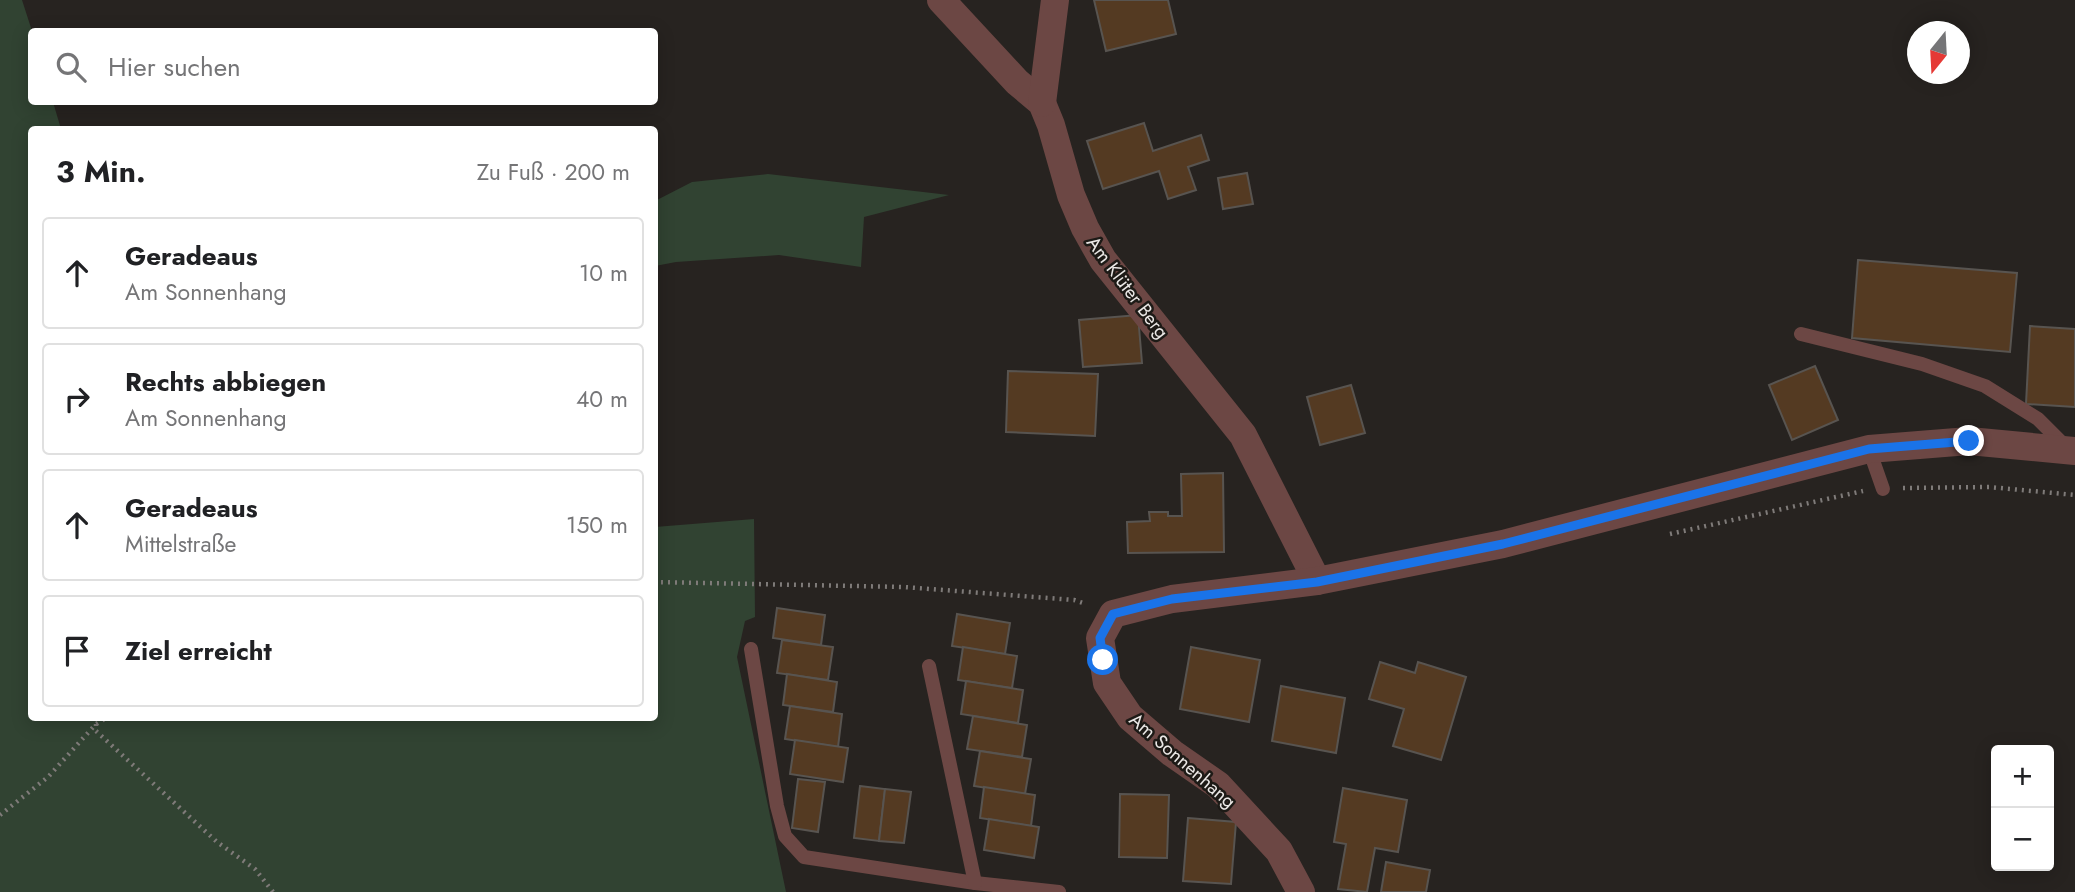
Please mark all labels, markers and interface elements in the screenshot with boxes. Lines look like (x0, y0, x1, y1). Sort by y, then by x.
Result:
north arrow (1907, 21, 1970, 84)
search box (28, 28, 658, 105)
icon: search (52, 48, 90, 86)
text: Hier suchen (108, 48, 241, 86)
text: 3 Min. (56, 150, 146, 193)
text: Zu Fuß · 200 m (477, 155, 630, 189)
street label: Am Klüter Berg (1080, 230, 1175, 344)
text: Geradeaus (125, 237, 258, 275)
icon: ahead (58, 254, 96, 292)
text: 10 m (579, 256, 628, 290)
text: Am Sonnenhang (125, 275, 287, 309)
text: Rechts abbiegen (125, 363, 326, 401)
icon: right (58, 380, 96, 418)
text: 40 m (576, 382, 628, 416)
text: Am Sonnenhang (125, 401, 287, 435)
route end (1953, 425, 1984, 456)
text: Geradeaus (125, 489, 258, 527)
icon: ahead (58, 506, 96, 544)
text: 150 m (566, 508, 628, 542)
text: Mittelstraße (125, 527, 236, 561)
icon: arrive (58, 632, 96, 670)
text: Ziel erreicht (125, 632, 272, 670)
route start (1087, 644, 1118, 675)
street label: Am Sonnenhang (1123, 706, 1242, 814)
map controls (1991, 745, 2054, 871)
button: + (1991, 745, 2054, 808)
button: − (1991, 808, 2054, 871)

